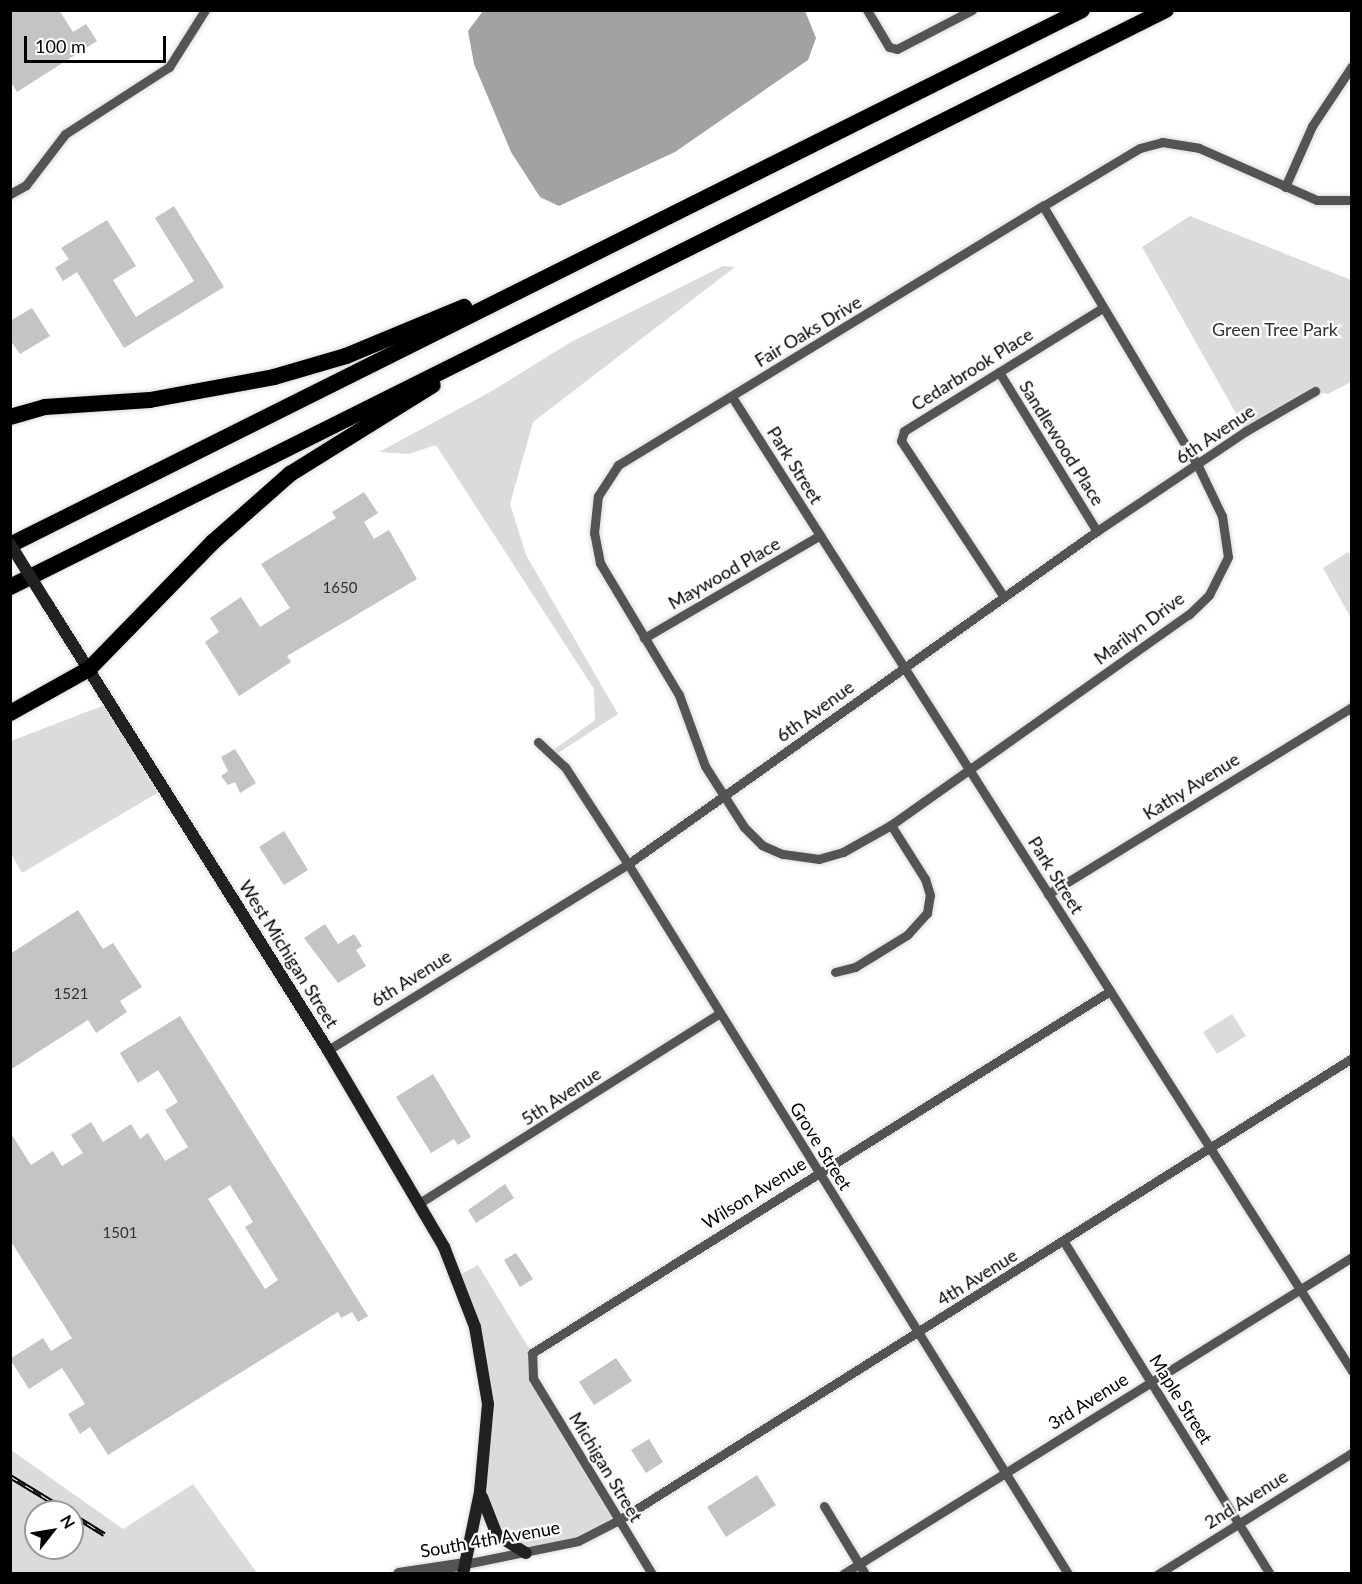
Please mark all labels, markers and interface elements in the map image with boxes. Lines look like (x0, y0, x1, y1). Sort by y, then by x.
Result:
scale bar (27, 24, 170, 62)
text: 100 m (35, 35, 86, 57)
street label: Fair Oaks Drive (751, 291, 865, 371)
park label: Green Tree Park (1212, 318, 1338, 340)
street label: Cedarbrook Place (907, 323, 1037, 415)
street label: Sandlewood Place (1015, 376, 1109, 510)
street label: 6th Avenue (1171, 400, 1259, 468)
street label: Park Street (763, 422, 827, 508)
street label: Maywood Place (664, 532, 784, 614)
house number: 1650 (323, 579, 357, 597)
street label: Marilyn Drive (1090, 587, 1188, 669)
street label: 6th Avenue (772, 675, 858, 747)
street label: Kathy Avenue (1138, 748, 1244, 824)
street label: Park Street (1024, 832, 1088, 918)
street label: West Michigan Street (235, 876, 343, 1032)
street label: 6th Avenue (367, 945, 455, 1011)
house number: 1521 (54, 985, 88, 1003)
street label: 5th Avenue (517, 1062, 605, 1130)
street label: Grove Street (785, 1098, 857, 1194)
street label: Wilson Avenue (698, 1152, 810, 1234)
house number: 1501 (103, 1224, 137, 1242)
street label: 4th Avenue (933, 1244, 1021, 1310)
street label: Maple Street (1145, 1350, 1217, 1448)
street label: 3rd Avenue (1044, 1368, 1132, 1434)
street label: Michigan Street (565, 1408, 647, 1526)
street label: 2nd Avenue (1200, 1465, 1292, 1533)
north arrow (24, 1500, 84, 1560)
text: N (57, 1511, 79, 1532)
street label: South 4th Avenue (418, 1516, 562, 1562)

